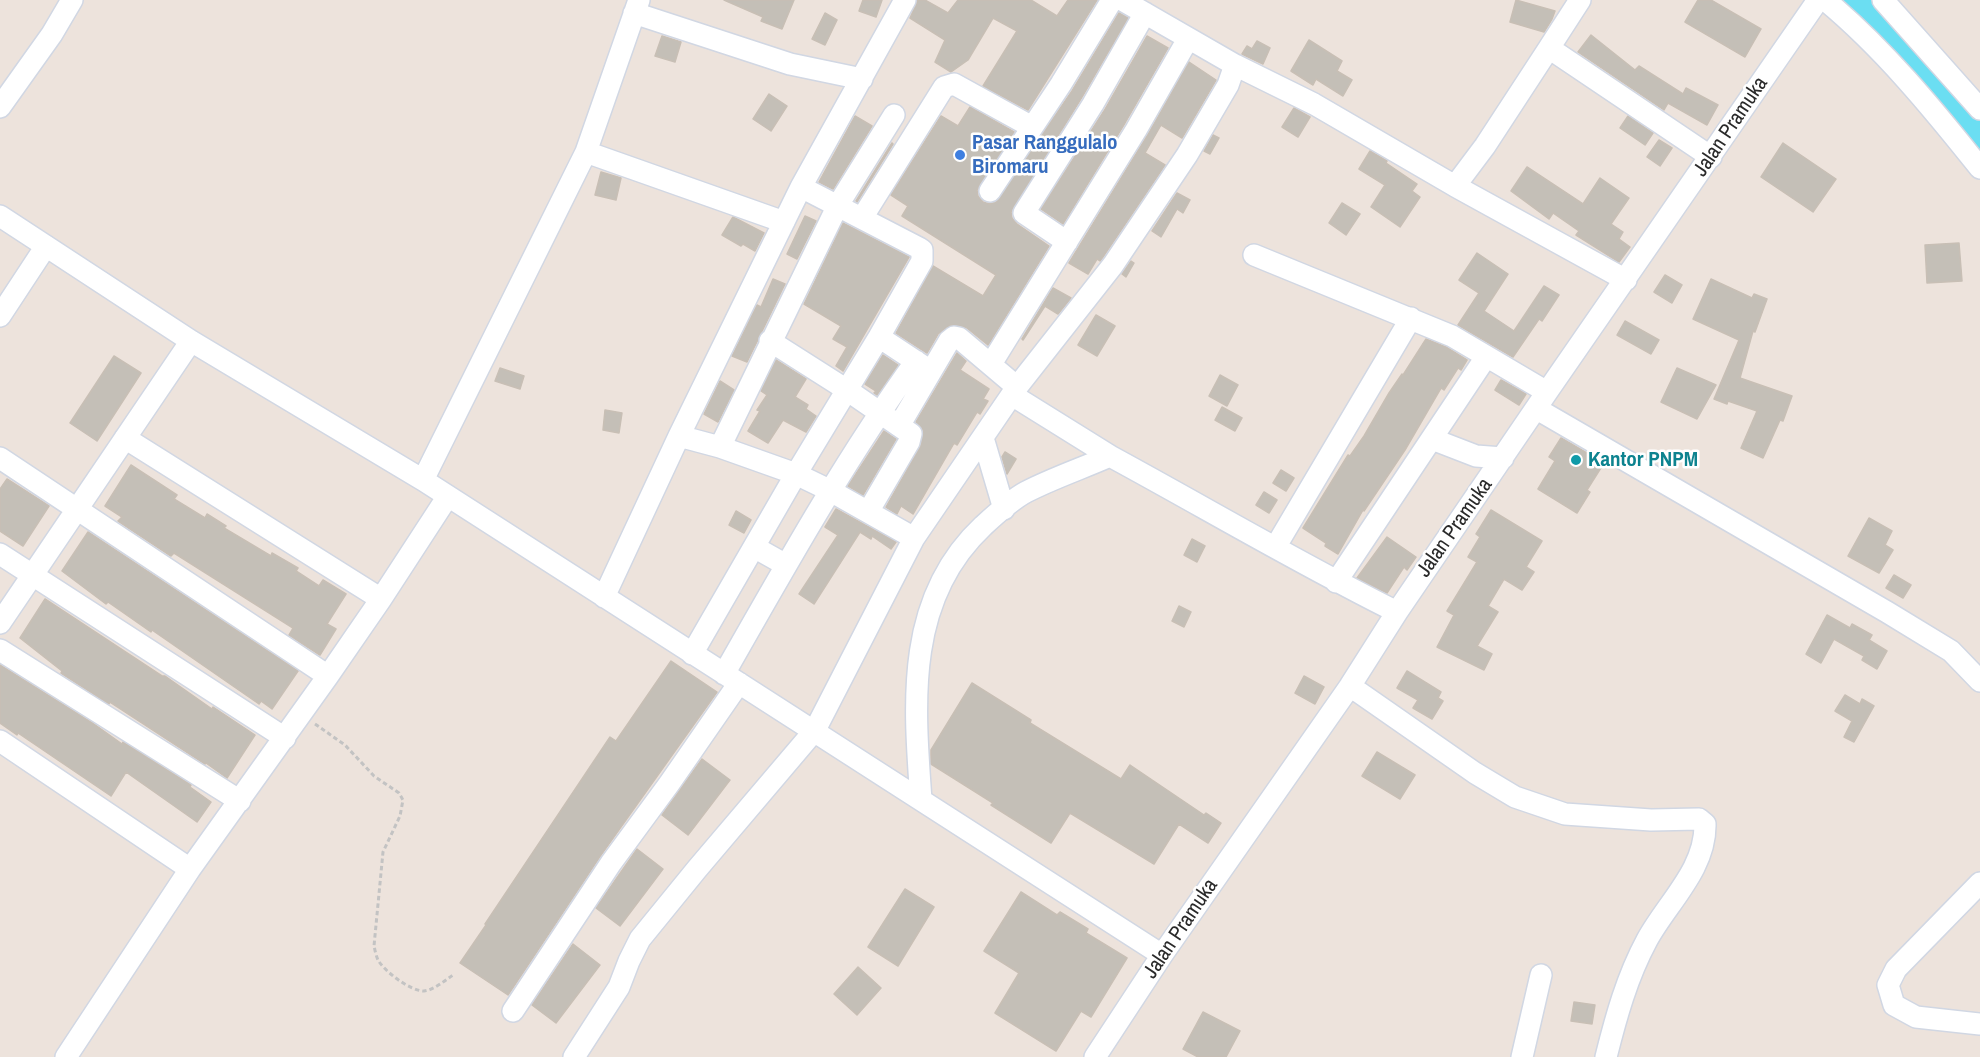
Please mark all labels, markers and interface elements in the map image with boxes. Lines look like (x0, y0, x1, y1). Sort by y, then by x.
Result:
street label: Jalan Pramuka (1688, 72, 1774, 182)
place label: Pasar Ranggulalo Biromaru (972, 130, 1117, 180)
marker: Pasar Ranggulalo Biromaru (953, 148, 967, 162)
place label: Kantor PNPM (1588, 447, 1698, 473)
marker: Kantor PNPM (1569, 453, 1583, 467)
street label: Jalan Pramuka (1412, 474, 1498, 582)
street label: Jalan Pramuka (1138, 874, 1224, 984)

